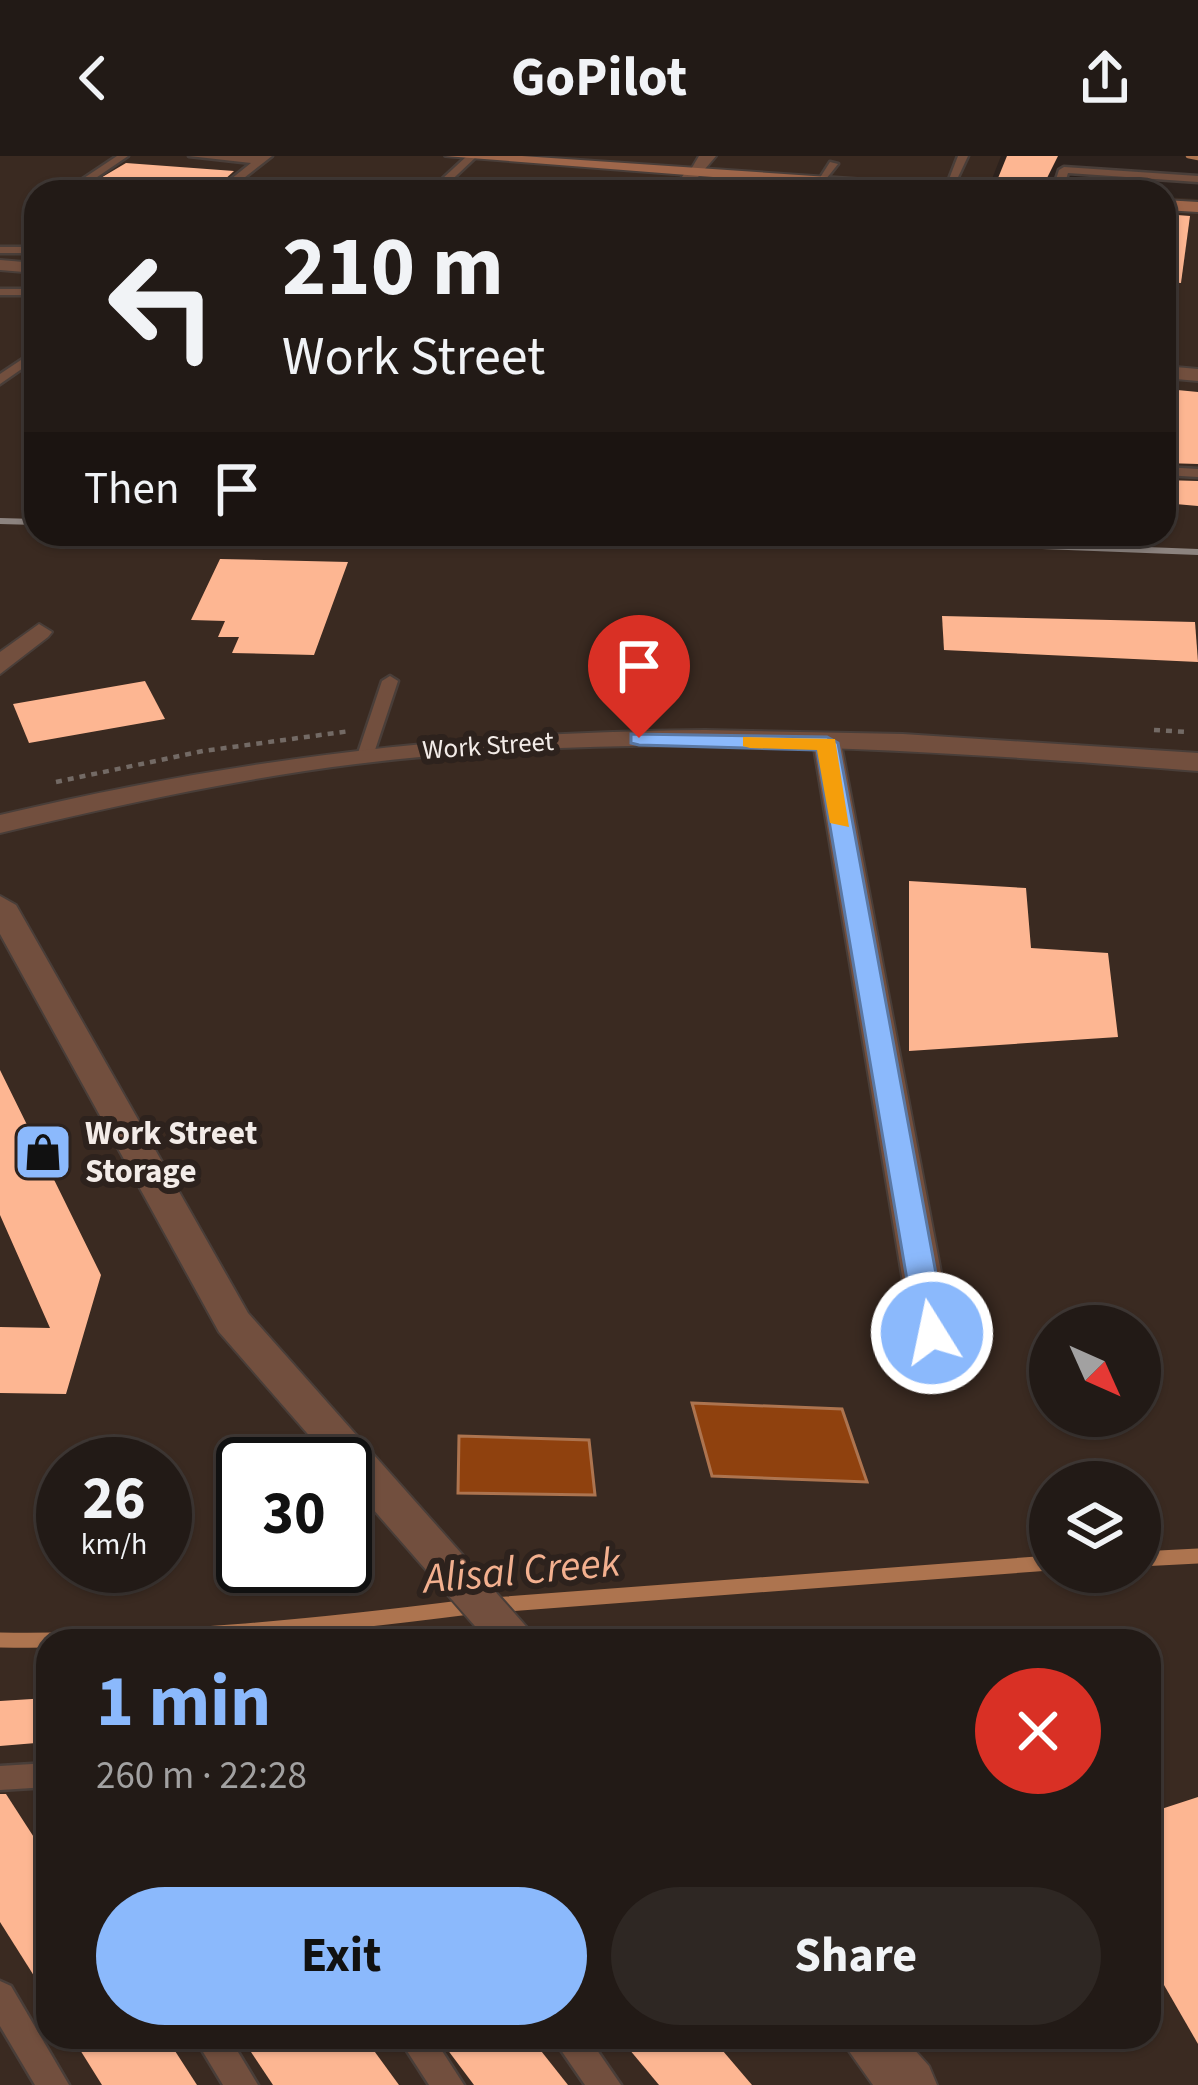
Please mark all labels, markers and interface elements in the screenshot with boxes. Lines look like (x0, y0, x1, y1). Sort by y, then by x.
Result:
text: GoPilot (511, 40, 687, 117)
icon: back (60, 45, 126, 111)
icon: share (1072, 45, 1138, 111)
text: 210 m (282, 208, 504, 328)
icon: left (84, 228, 240, 384)
text: Work Street (282, 319, 545, 396)
icon: arrive (204, 456, 270, 522)
text: Then (84, 457, 180, 521)
pin (588, 615, 690, 738)
icon: arrive (606, 633, 672, 699)
street label: Work Street (421, 722, 555, 770)
place label: Work Street Storage (85, 1110, 258, 1195)
shop icon: Work Street Storage (12, 1121, 74, 1183)
position arrow (869, 1270, 995, 1396)
north arrow (1029, 1305, 1161, 1437)
map controls (1029, 1305, 1161, 1593)
speed limit sign: 30 (216, 1437, 372, 1593)
text: 26 (82, 1457, 146, 1542)
button: layers (1029, 1461, 1161, 1593)
text: km/h (81, 1523, 147, 1566)
water label: Alisal Creek (418, 1532, 624, 1610)
text: 1 min (96, 1651, 271, 1754)
button: close (975, 1668, 1101, 1794)
text: 260 m · 22:28 (96, 1748, 307, 1804)
button: Exit (96, 1887, 587, 2025)
button: Share (611, 1887, 1101, 2025)

